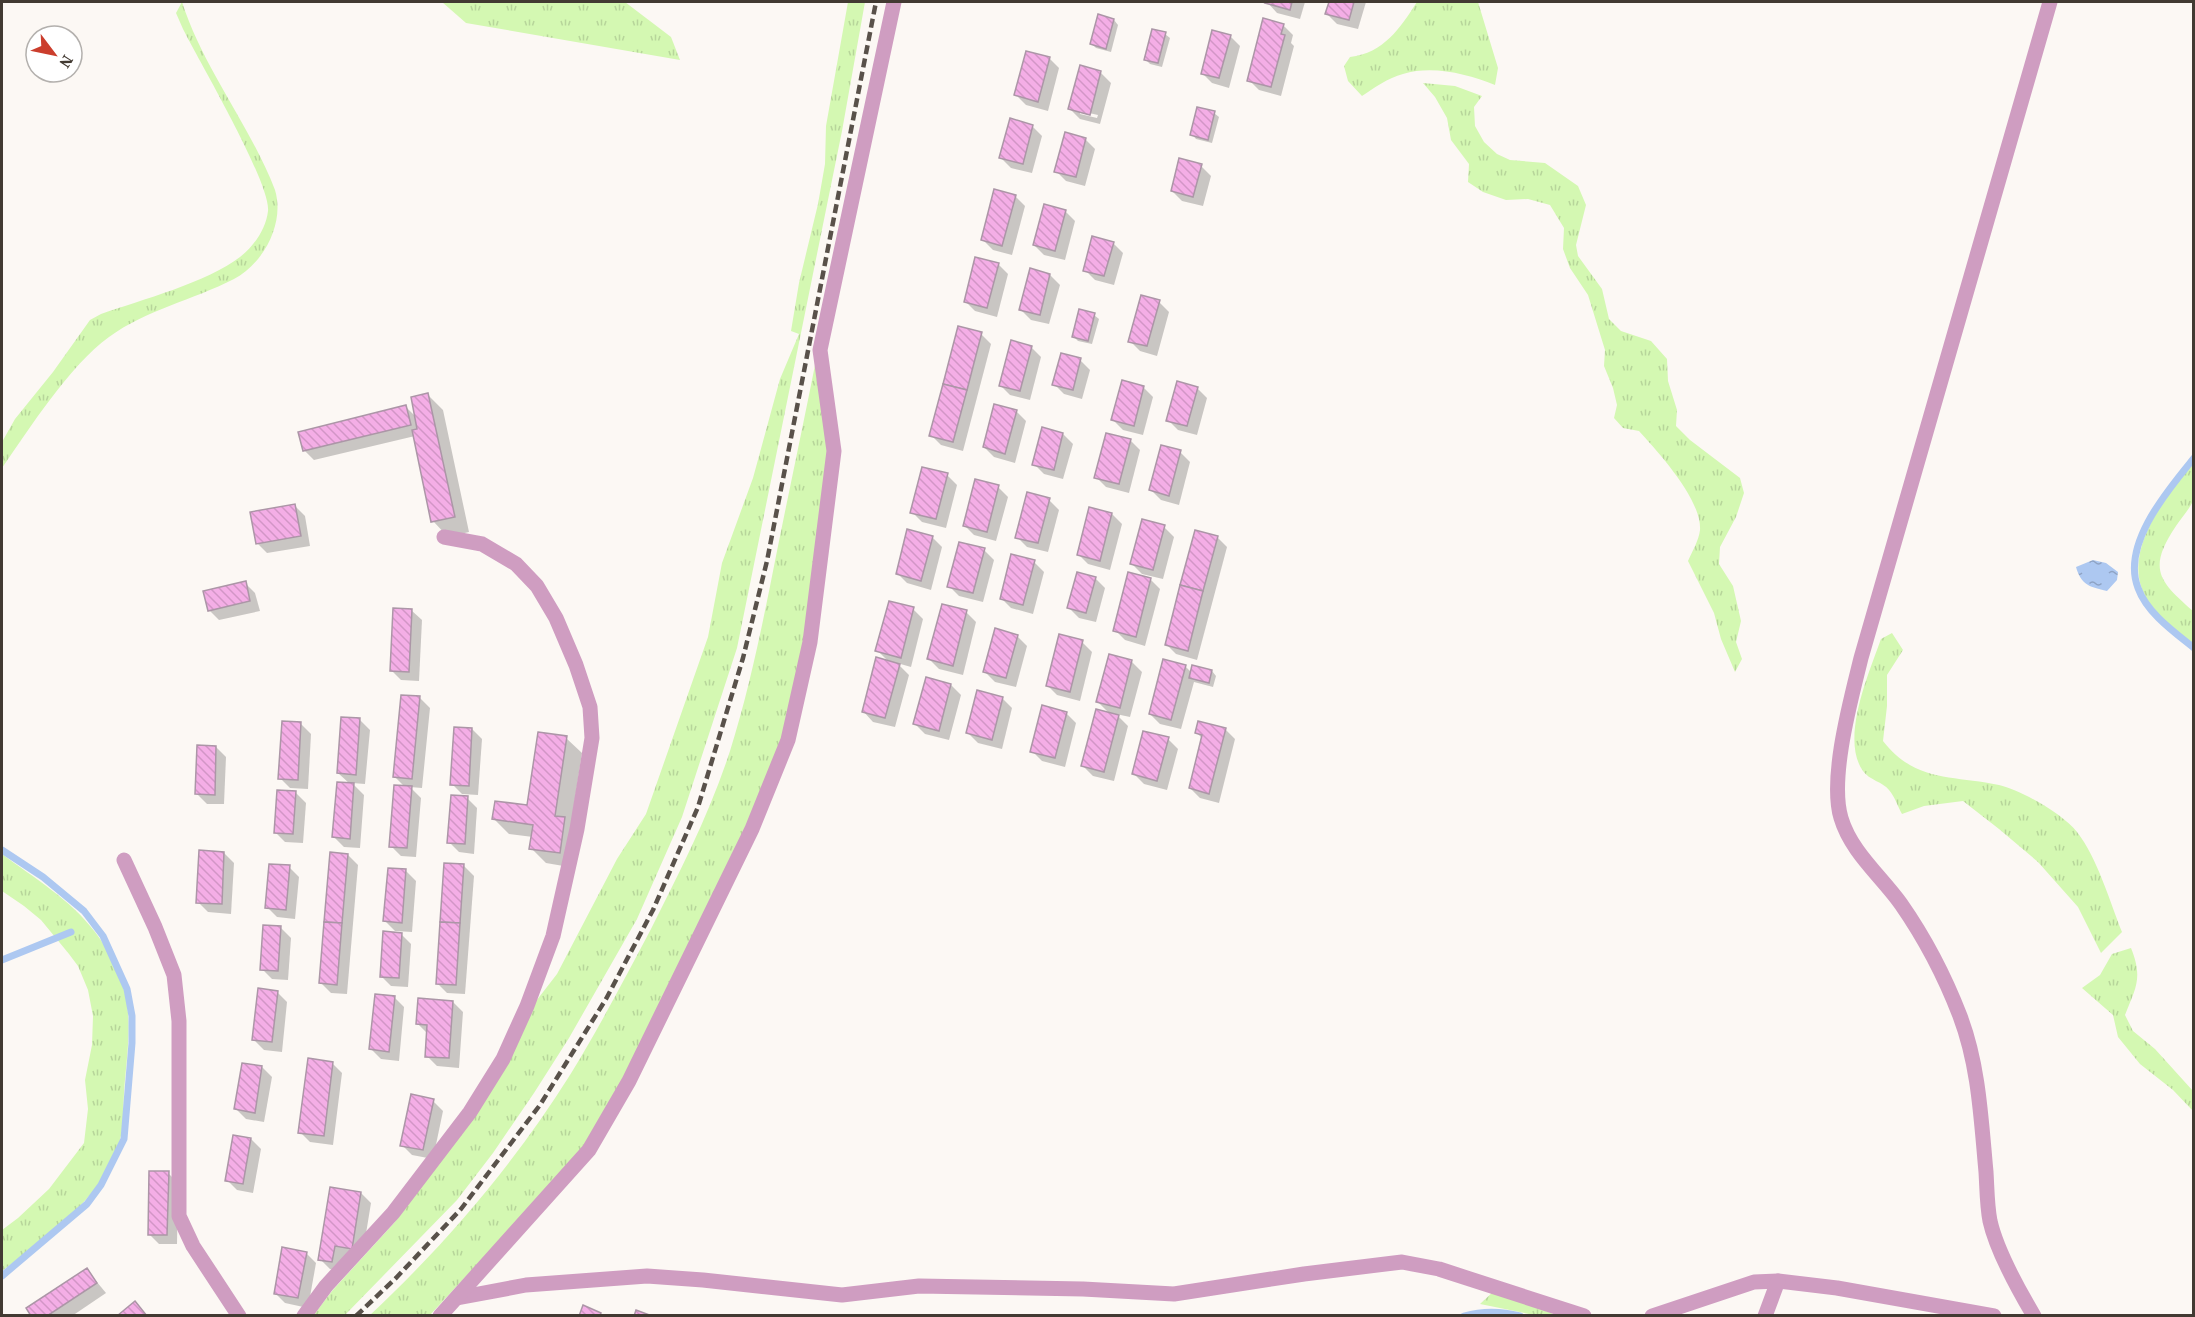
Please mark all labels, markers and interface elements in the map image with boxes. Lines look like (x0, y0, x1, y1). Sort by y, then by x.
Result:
north arrow (24, 24, 84, 84)
text: N (54, 51, 79, 73)

